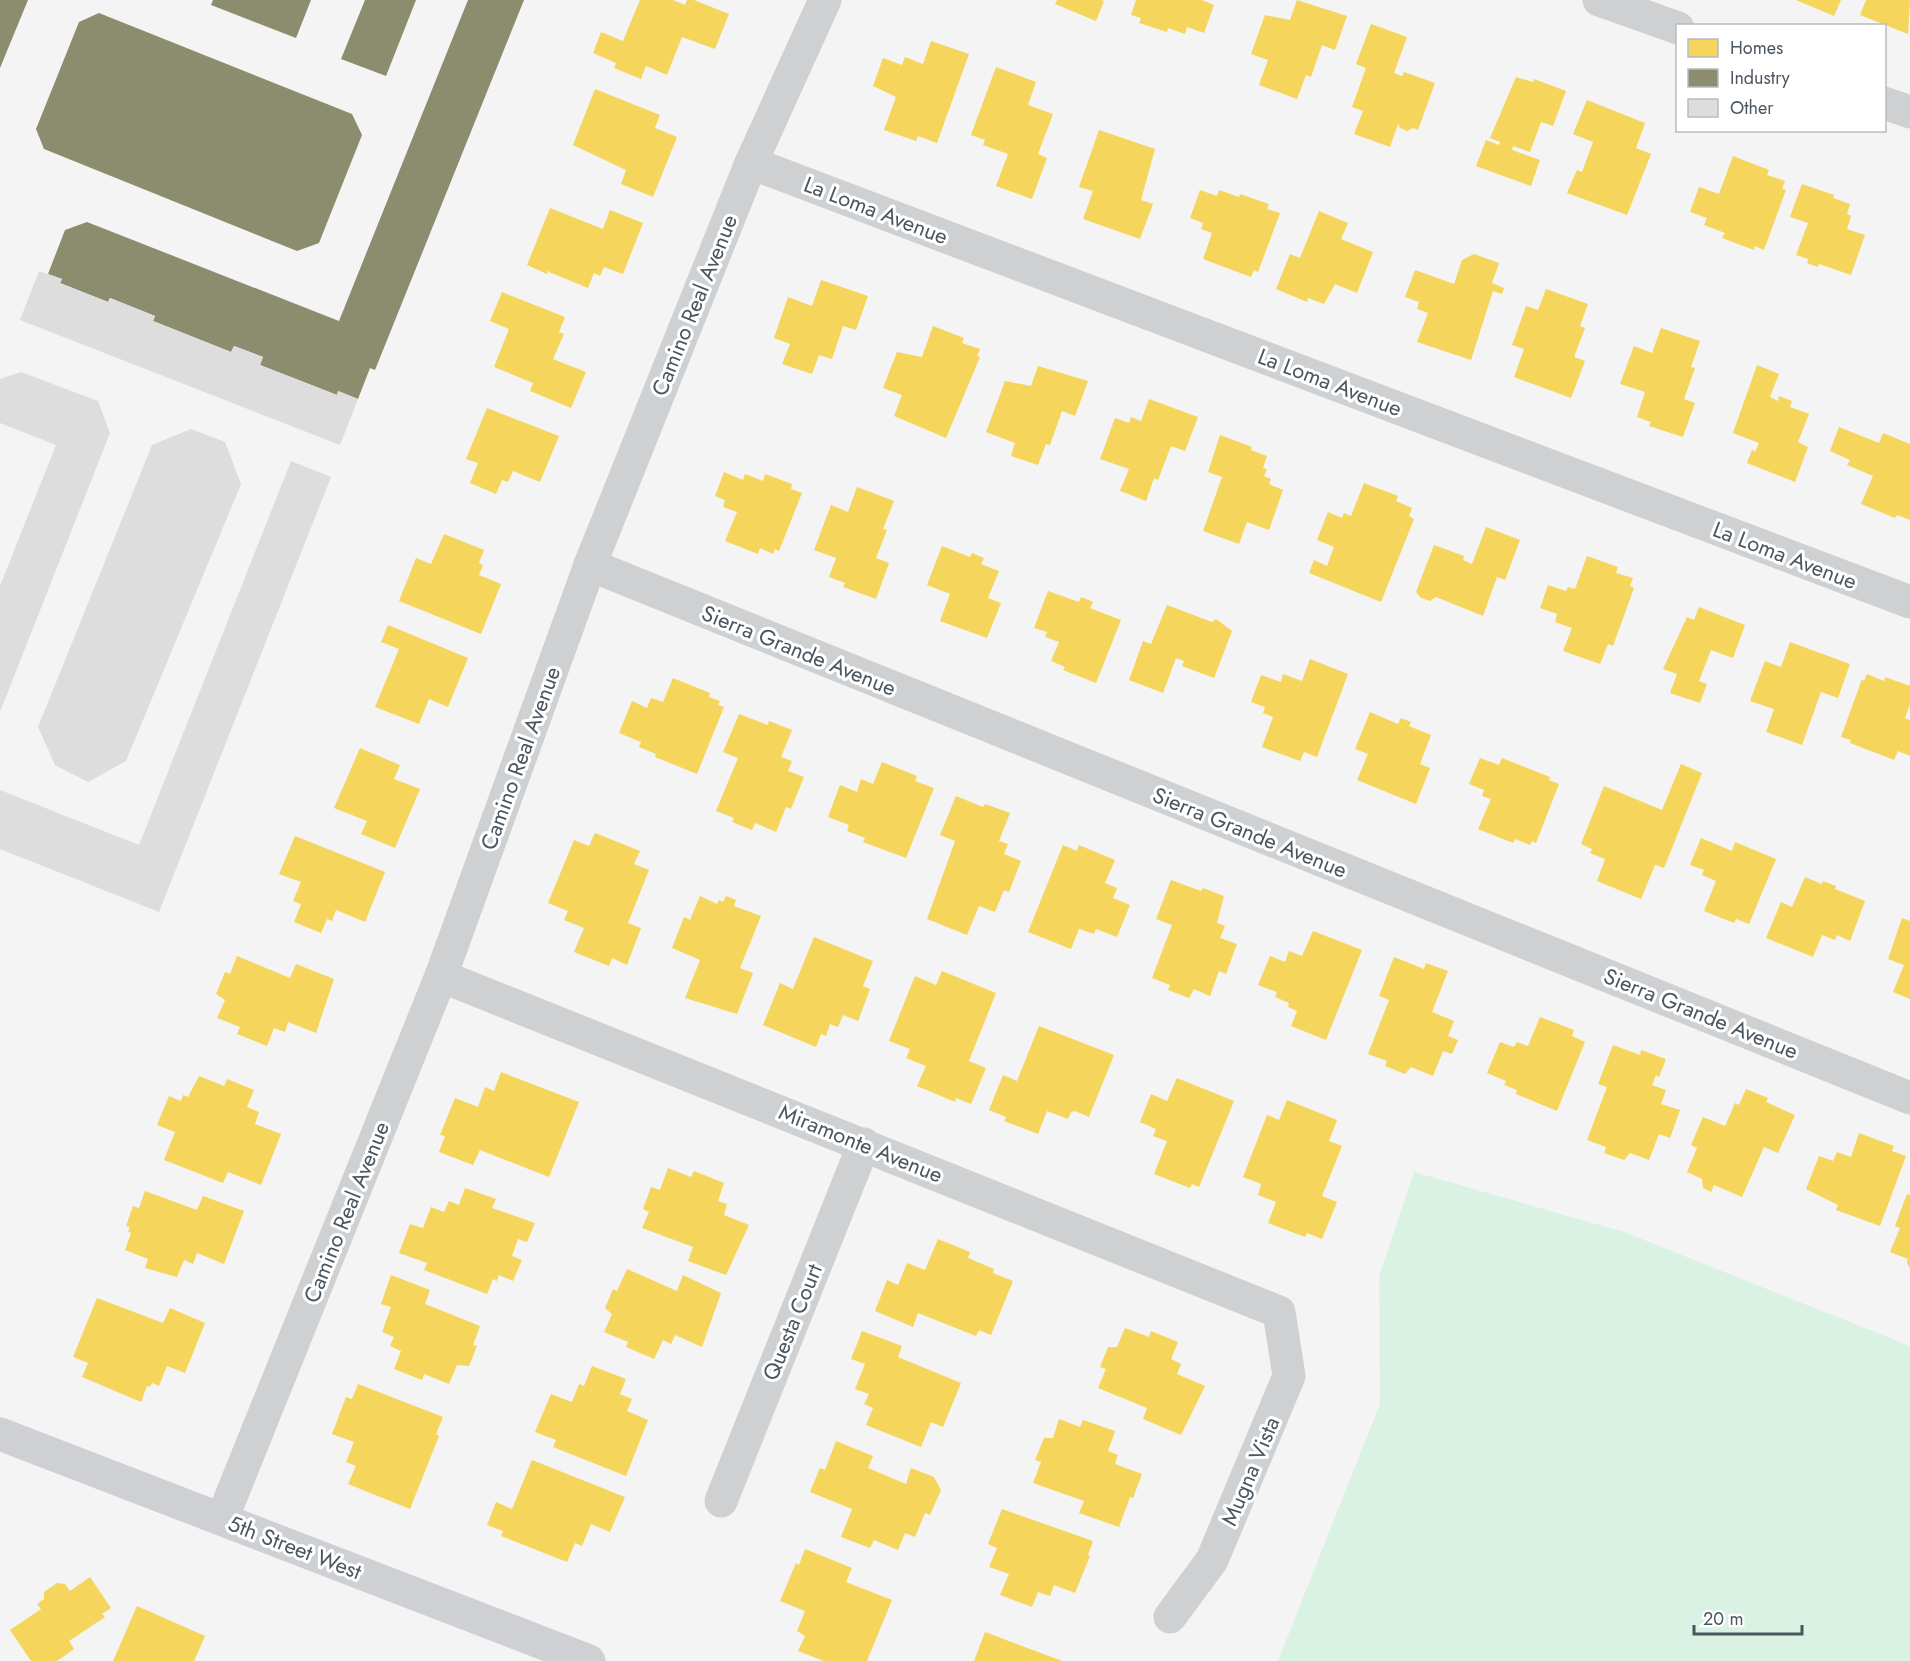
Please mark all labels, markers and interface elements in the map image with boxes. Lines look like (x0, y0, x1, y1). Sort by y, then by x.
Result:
legend (1676, 24, 1886, 132)
text: Homes (1730, 35, 1783, 61)
text: Industry (1730, 65, 1790, 91)
text: Other (1730, 95, 1774, 121)
street label: La Loma Avenue (799, 168, 953, 252)
street label: Camino Real Avenue (643, 209, 745, 401)
street label: La Loma Avenue (1253, 340, 1407, 424)
street label: La Loma Avenue (1708, 513, 1862, 597)
street label: Sierra Grande Avenue (697, 596, 901, 704)
street label: Camino Real Avenue (472, 662, 568, 854)
street label: Sierra Grande Avenue (1148, 778, 1352, 886)
street label: Sierra Grande Avenue (1599, 959, 1803, 1067)
street label: Miramonte Avenue (774, 1096, 948, 1190)
street label: Camino Real Avenue (295, 1116, 397, 1308)
street label: Questa Court (754, 1258, 830, 1385)
street label: Mugna Vista (1213, 1412, 1287, 1530)
street label: 5th Street West (224, 1507, 367, 1587)
scale bar (1694, 1598, 1802, 1636)
text: 20 m (1703, 1606, 1743, 1632)

